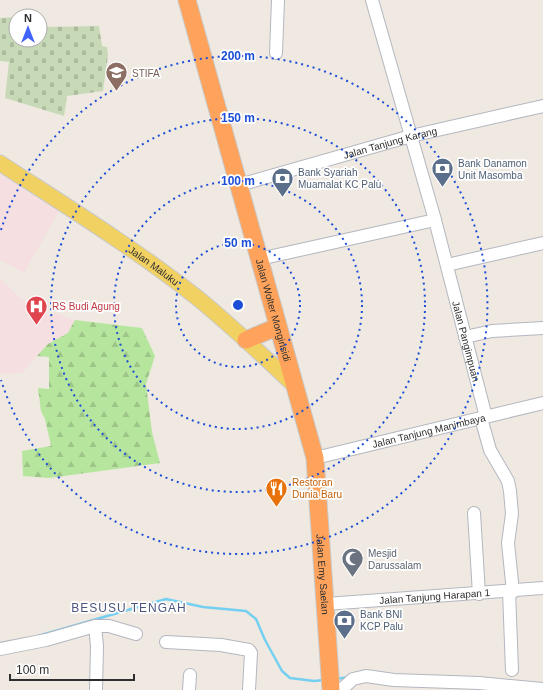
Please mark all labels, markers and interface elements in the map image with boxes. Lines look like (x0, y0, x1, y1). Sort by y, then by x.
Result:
north arrow (8, 8, 48, 48)
text: N (24, 12, 32, 24)
text: 200 m (221, 49, 255, 63)
school or university icon: STIFA (103, 60, 129, 93)
place label: STIFA (132, 68, 160, 79)
text: 150 m (221, 111, 255, 125)
street label: Jalan Tanjung Karang (342, 125, 438, 161)
bank icon: Bank Danamon Unit Masomba (429, 156, 455, 189)
place label: Bank Danamon Unit Masomba (458, 158, 527, 181)
bank icon: Bank Syariah Muamalat KC Palu (269, 165, 295, 198)
place label: Bank Syariah Muamalat KC Palu (298, 167, 381, 190)
text: 100 m (221, 174, 255, 188)
text: 50 m (224, 236, 252, 250)
street label: Jalan Maluku (127, 244, 181, 287)
street label: Jalan Wolter Monginsidi (254, 258, 293, 363)
hospital icon: RS Budi Agung (23, 293, 49, 326)
centre of rings (231, 298, 245, 312)
street label: Jalan Pangimpuan (451, 300, 482, 383)
place label: RS Budi Agung (52, 301, 120, 312)
street label: Jalan Tanjung Manimbaya (371, 412, 487, 450)
restaurant icon: Restoran Dunia Baru (263, 475, 289, 508)
place label: Restoran Dunia Baru (292, 477, 342, 500)
street label: Jalan Emy Saelan (315, 534, 331, 615)
mosque icon: Mesjid Darussalam (339, 546, 365, 579)
place label: Mesjid Darussalam (368, 548, 421, 571)
street label: Jalan Tanjung Harapan 1 (379, 586, 491, 606)
district label: BESUSU TENGAH (71, 601, 187, 615)
bank icon: Bank BNI KCP Palu (332, 607, 358, 640)
place label: Bank BNI KCP Palu (360, 609, 403, 632)
scale bar (10, 656, 134, 682)
text: 100 m (16, 663, 49, 677)

